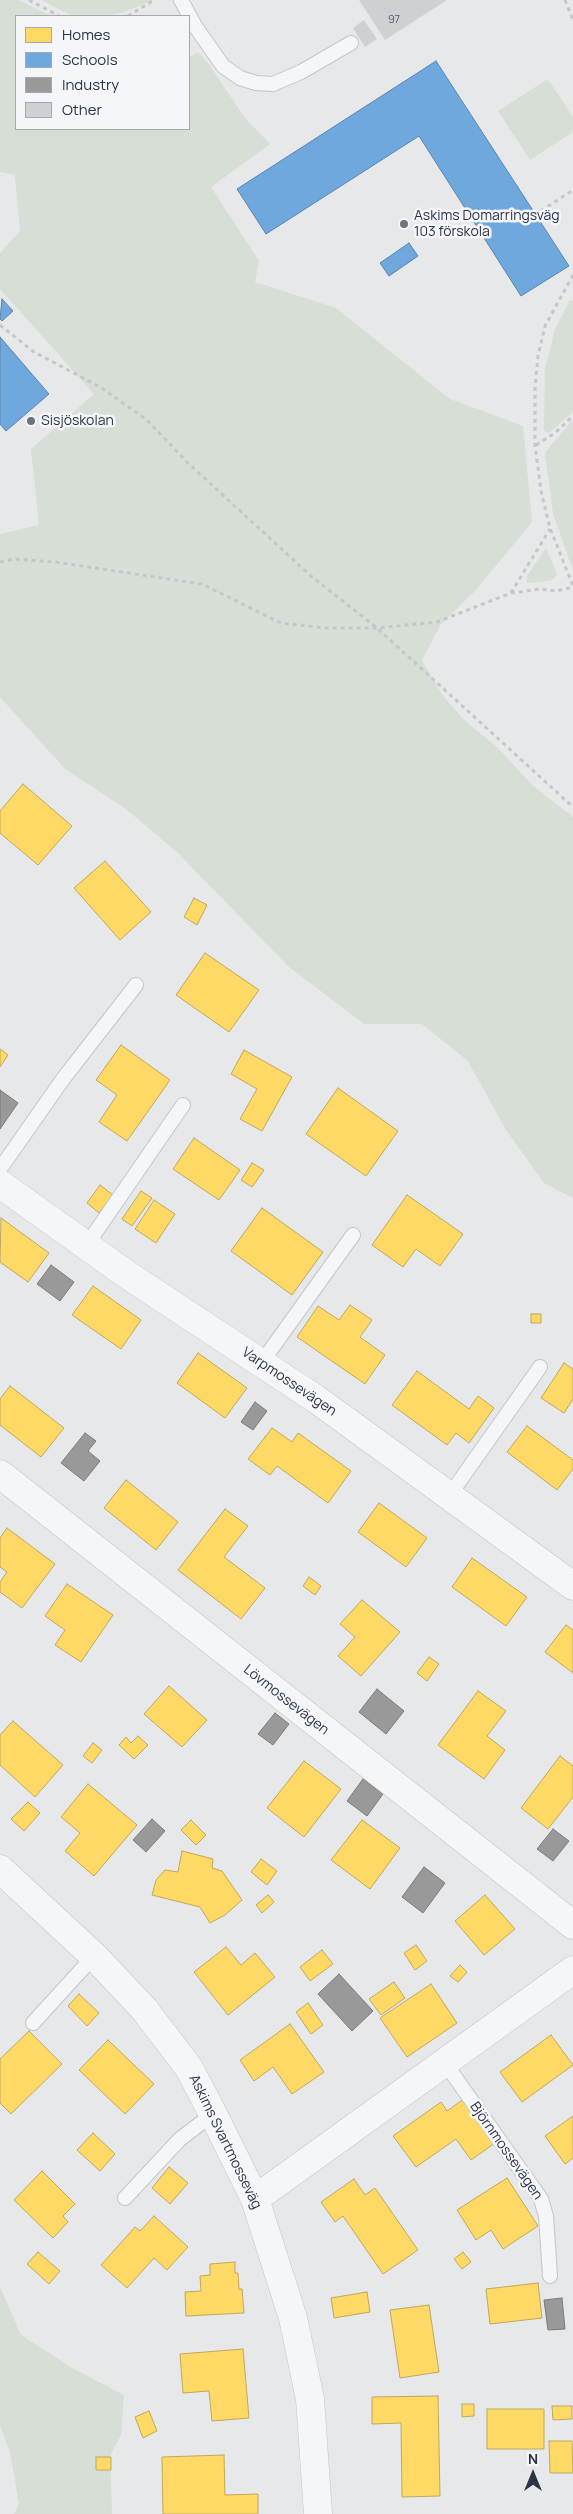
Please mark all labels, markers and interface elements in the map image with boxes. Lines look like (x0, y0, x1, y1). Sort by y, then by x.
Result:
house number: 97 (388, 13, 400, 27)
legend (15, 15, 190, 130)
text: Homes (62, 24, 110, 45)
text: Schools (62, 49, 118, 70)
text: Industry (62, 74, 119, 95)
text: Other (62, 99, 102, 120)
place label: Askims Domarringsväg 103 förskola (414, 208, 560, 240)
marker: Askims Domarringsväg 103 förskola (398, 218, 410, 230)
place label: Sisjöskolan (41, 413, 114, 429)
marker: Sisjöskolan (25, 415, 37, 427)
street label: Varpmossevägen (238, 1344, 340, 1420)
street label: Lövmossevägen (240, 1661, 332, 1739)
street label: Askims Svartmosseväg (185, 2072, 265, 2212)
street label: Björnmossevägen (466, 2099, 546, 2203)
north arrow (508, 2449, 558, 2499)
text: N (528, 2449, 538, 2468)

